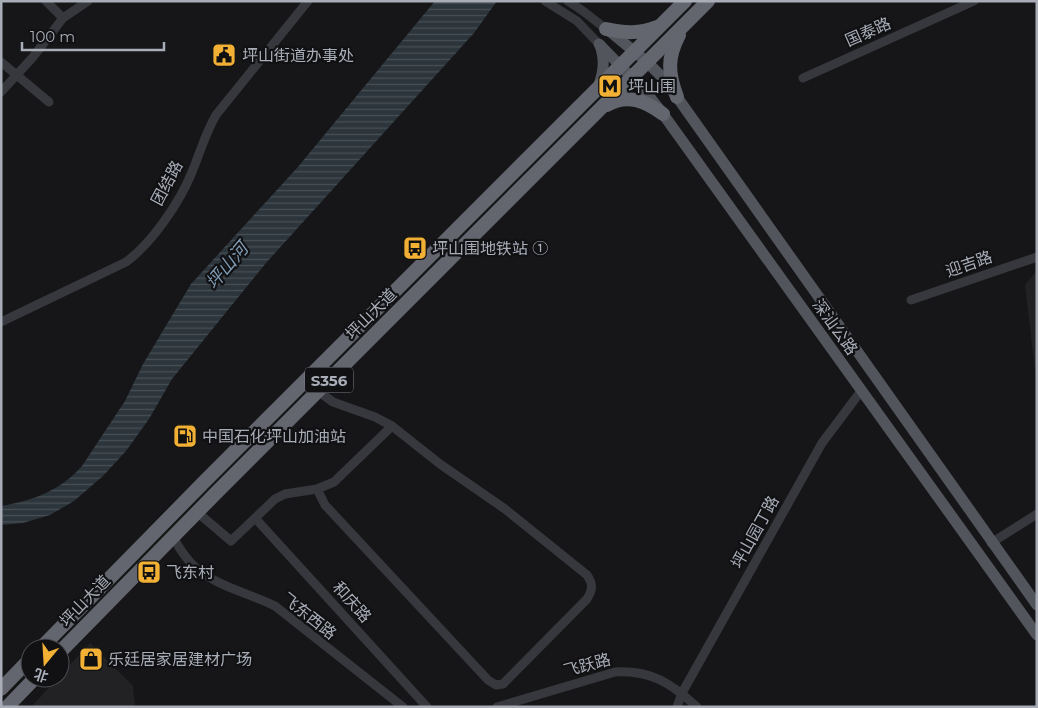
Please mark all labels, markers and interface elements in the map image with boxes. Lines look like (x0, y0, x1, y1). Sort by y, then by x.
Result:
street label: 国泰路 (842, 14, 894, 50)
scale bar (22, 20, 165, 52)
text: 100 m (30, 27, 75, 46)
public building icon: 坪山街道办事处 (211, 42, 237, 68)
place label: 坪山街道办事处 (242, 46, 354, 65)
metro station icon: 坪山围 (597, 73, 623, 99)
place label: 坪山围 (628, 77, 676, 96)
street label: 团结路 (147, 157, 187, 209)
bus stop icon: 坪山围地铁站 ① (402, 235, 428, 261)
water label: 坪山河 (201, 236, 255, 294)
place label: 坪山围地铁站 ① (432, 239, 548, 258)
street label: 迎吉路 (943, 247, 995, 281)
street label: 坪山大道 (342, 285, 400, 343)
street label: 深汕公路 (809, 296, 861, 358)
road number: S356 (305, 368, 353, 392)
fuel station icon: 中国石化坪山加油站 (172, 423, 198, 449)
place label: 中国石化坪山加油站 (202, 427, 346, 446)
street label: 坪山园丁路 (727, 492, 783, 572)
bus stop icon: 飞东村 (136, 559, 162, 585)
place label: 飞东村 (166, 563, 214, 582)
street label: 坪山大道 (56, 571, 114, 631)
street label: 和庆路 (329, 578, 375, 626)
street label: 飞东西路 (278, 589, 340, 643)
north arrow (20, 638, 70, 688)
shop icon: 乐廷居家居建材广场 (78, 646, 104, 672)
place label: 乐廷居家居建材广场 (108, 650, 252, 669)
street label: 飞跃路 (561, 650, 613, 680)
text: 北 (32, 665, 50, 686)

